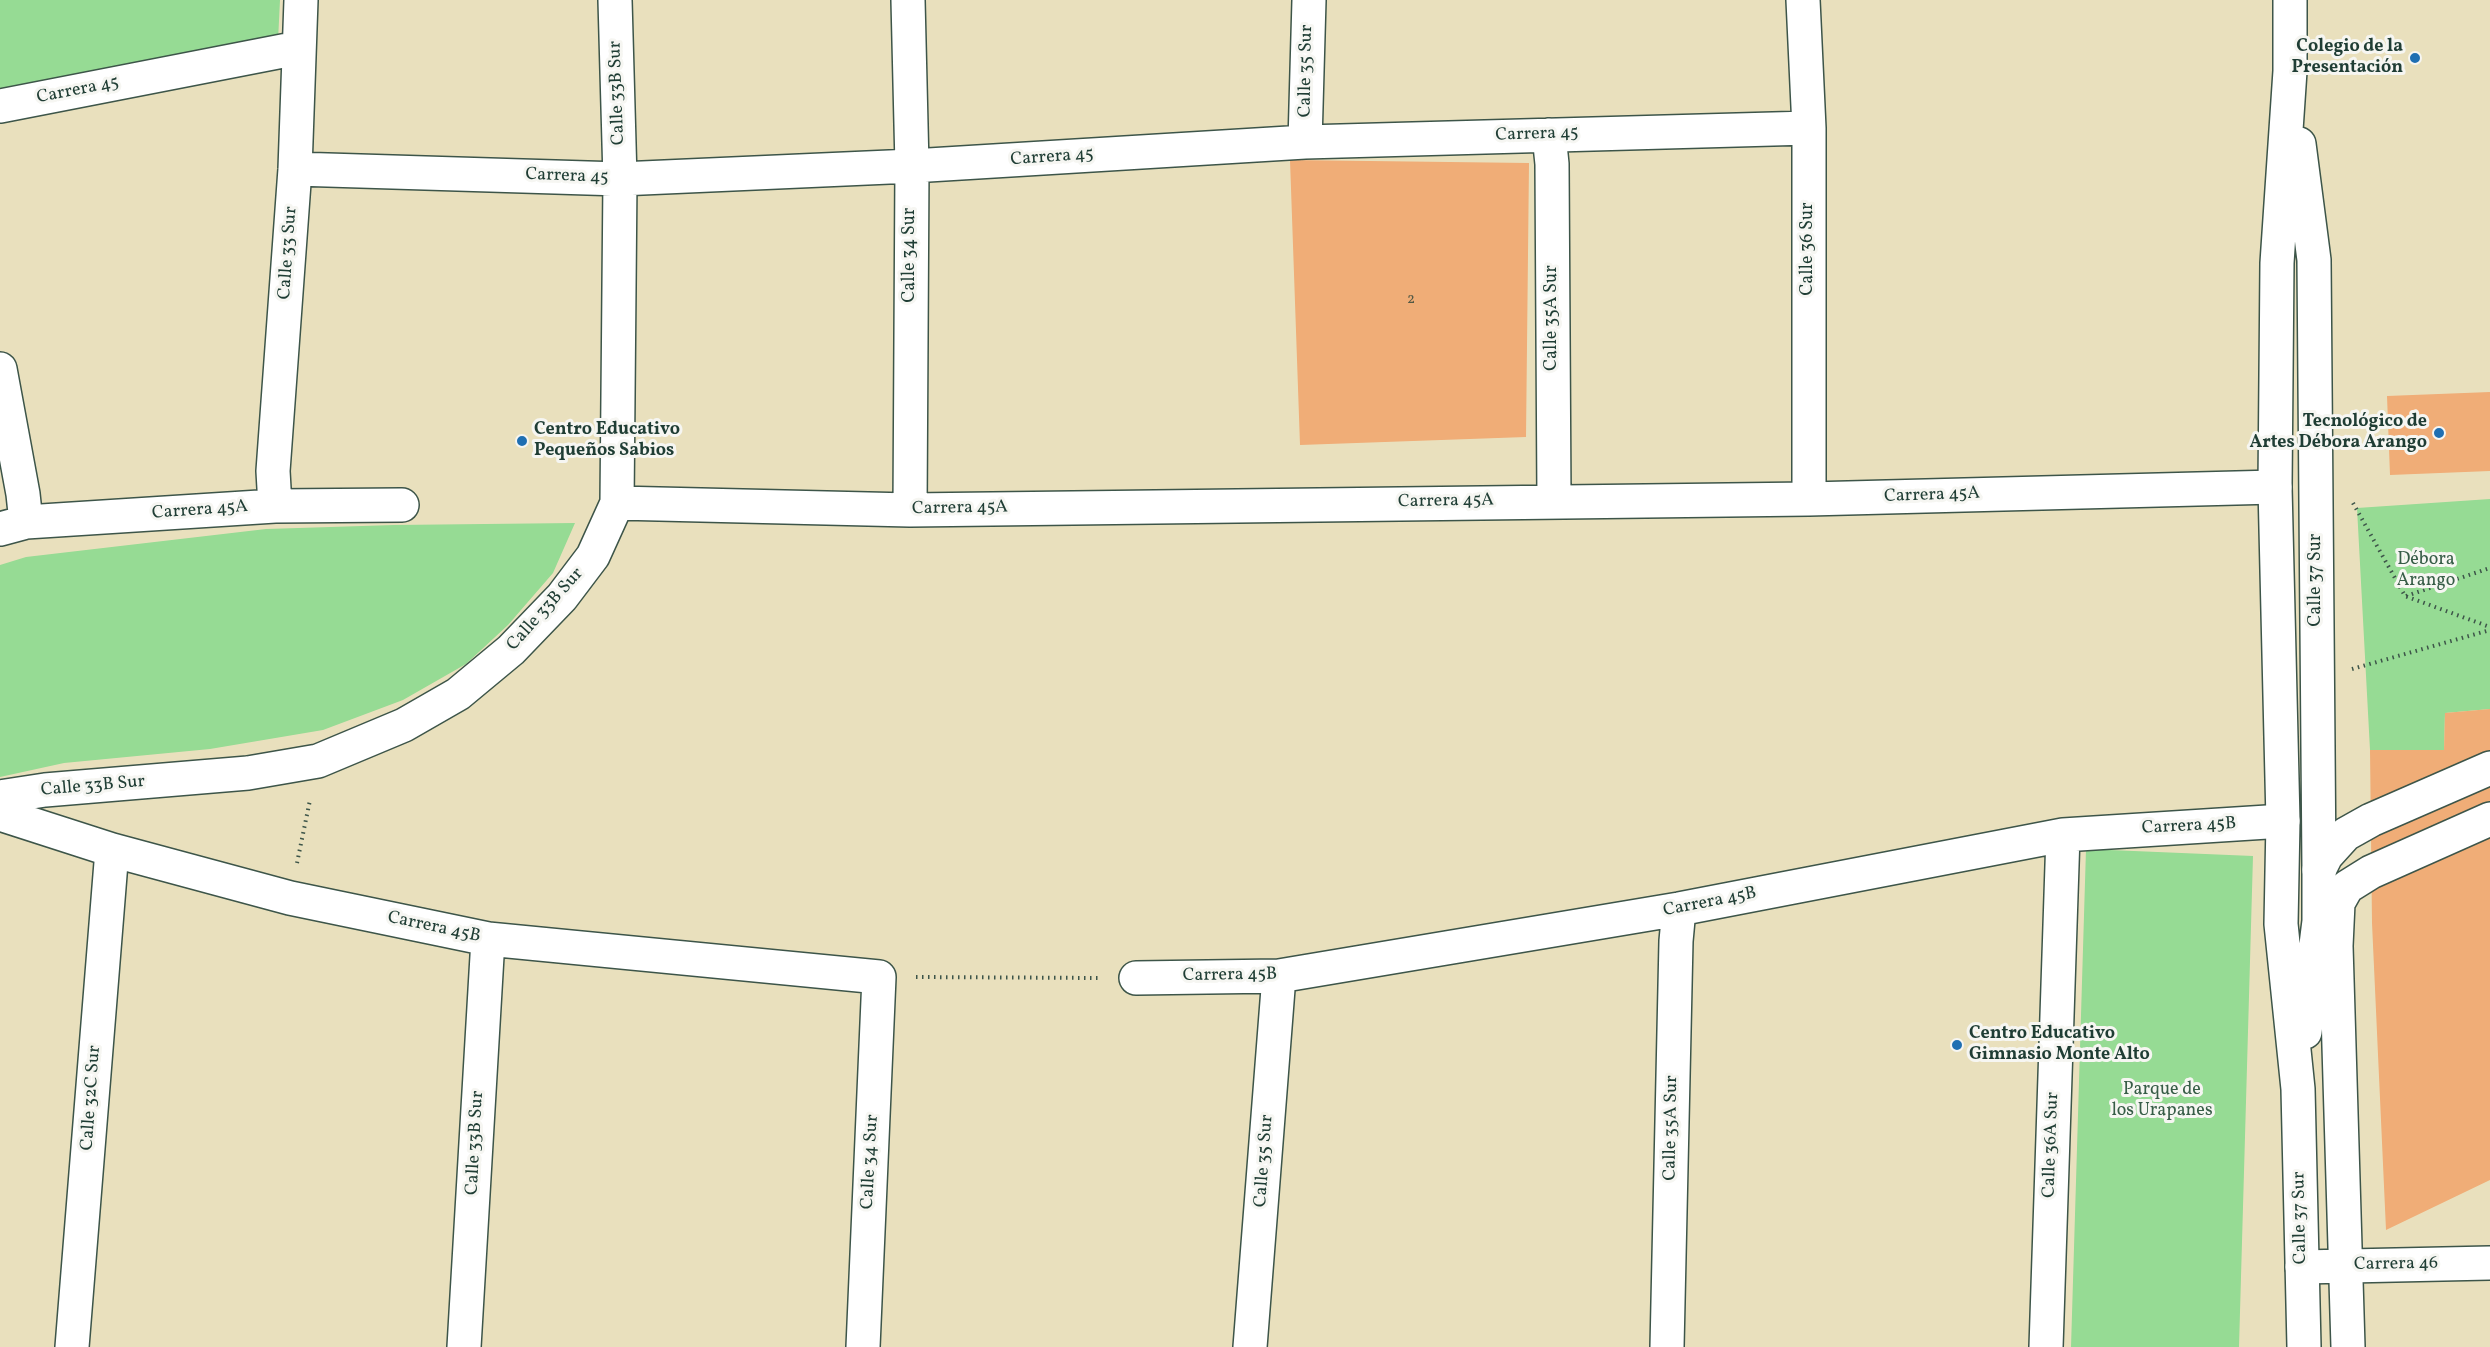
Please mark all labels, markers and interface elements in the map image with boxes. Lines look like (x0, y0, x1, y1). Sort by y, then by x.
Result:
street label: Calle 35 Sur (1295, 24, 1319, 118)
place label: Colegio de la Presentación (2291, 37, 2403, 80)
street label: Calle 33B Sur (605, 40, 631, 146)
marker: Colegio de la Presentación (2408, 51, 2422, 65)
street label: Carrera 45 (35, 72, 121, 110)
street label: Carrera 45 (1495, 123, 1579, 147)
street label: Carrera 45 (1010, 144, 1094, 172)
street label: Carrera 45 (525, 165, 609, 189)
street label: Calle 36 Sur (1798, 202, 1820, 296)
street label: Calle 33 Sur (275, 206, 303, 300)
street label: Calle 34 Sur (900, 208, 922, 302)
street label: Calle 35A Sur (1542, 265, 1564, 371)
house number: 2 (1407, 291, 1415, 309)
place label: Tecnológico de Artes Débora Arango (2249, 412, 2427, 454)
place label: Centro Educativo Pequeños Sabios (534, 420, 680, 462)
marker: Tecnológico de Artes Débora Arango (2432, 426, 2446, 440)
marker: Centro Educativo Pequeños Sabios (515, 434, 529, 448)
street label: Carrera 45A (1884, 484, 1980, 508)
street label: Carrera 45A (1398, 490, 1494, 514)
street label: Carrera 45A (151, 497, 249, 525)
street label: Carrera 45A (912, 497, 1008, 521)
street label: Calle 37 Sur (2306, 534, 2328, 626)
park label: Débora Arango (2397, 550, 2455, 592)
street label: Calle 33B Sur (503, 564, 589, 656)
street label: Calle 33B Sur (40, 772, 146, 802)
street label: Carrera 45B (2141, 814, 2237, 840)
street label: Carrera 45B (1662, 883, 1758, 923)
street label: Carrera 45B (386, 908, 482, 948)
street label: Carrera 45B (1183, 964, 1277, 988)
place label: Centro Educativo Gimnasio Monte Alto (1969, 1024, 2150, 1066)
marker: Centro Educativo Gimnasio Monte Alto (1950, 1038, 1964, 1052)
street label: Calle 32C Sur (78, 1045, 106, 1151)
street label: Calle 35A Sur (1660, 1075, 1684, 1181)
park label: Parque de los Urapanes (2111, 1080, 2213, 1122)
street label: Calle 33B Sur (462, 1090, 490, 1196)
street label: Calle 36A Sur (2039, 1092, 2065, 1198)
street label: Calle 34 Sur (858, 1114, 884, 1210)
street label: Calle 35 Sur (1251, 1114, 1279, 1208)
street label: Calle 37 Sur (2289, 1171, 2313, 1265)
street label: Carrera 46 (2354, 1253, 2438, 1277)

